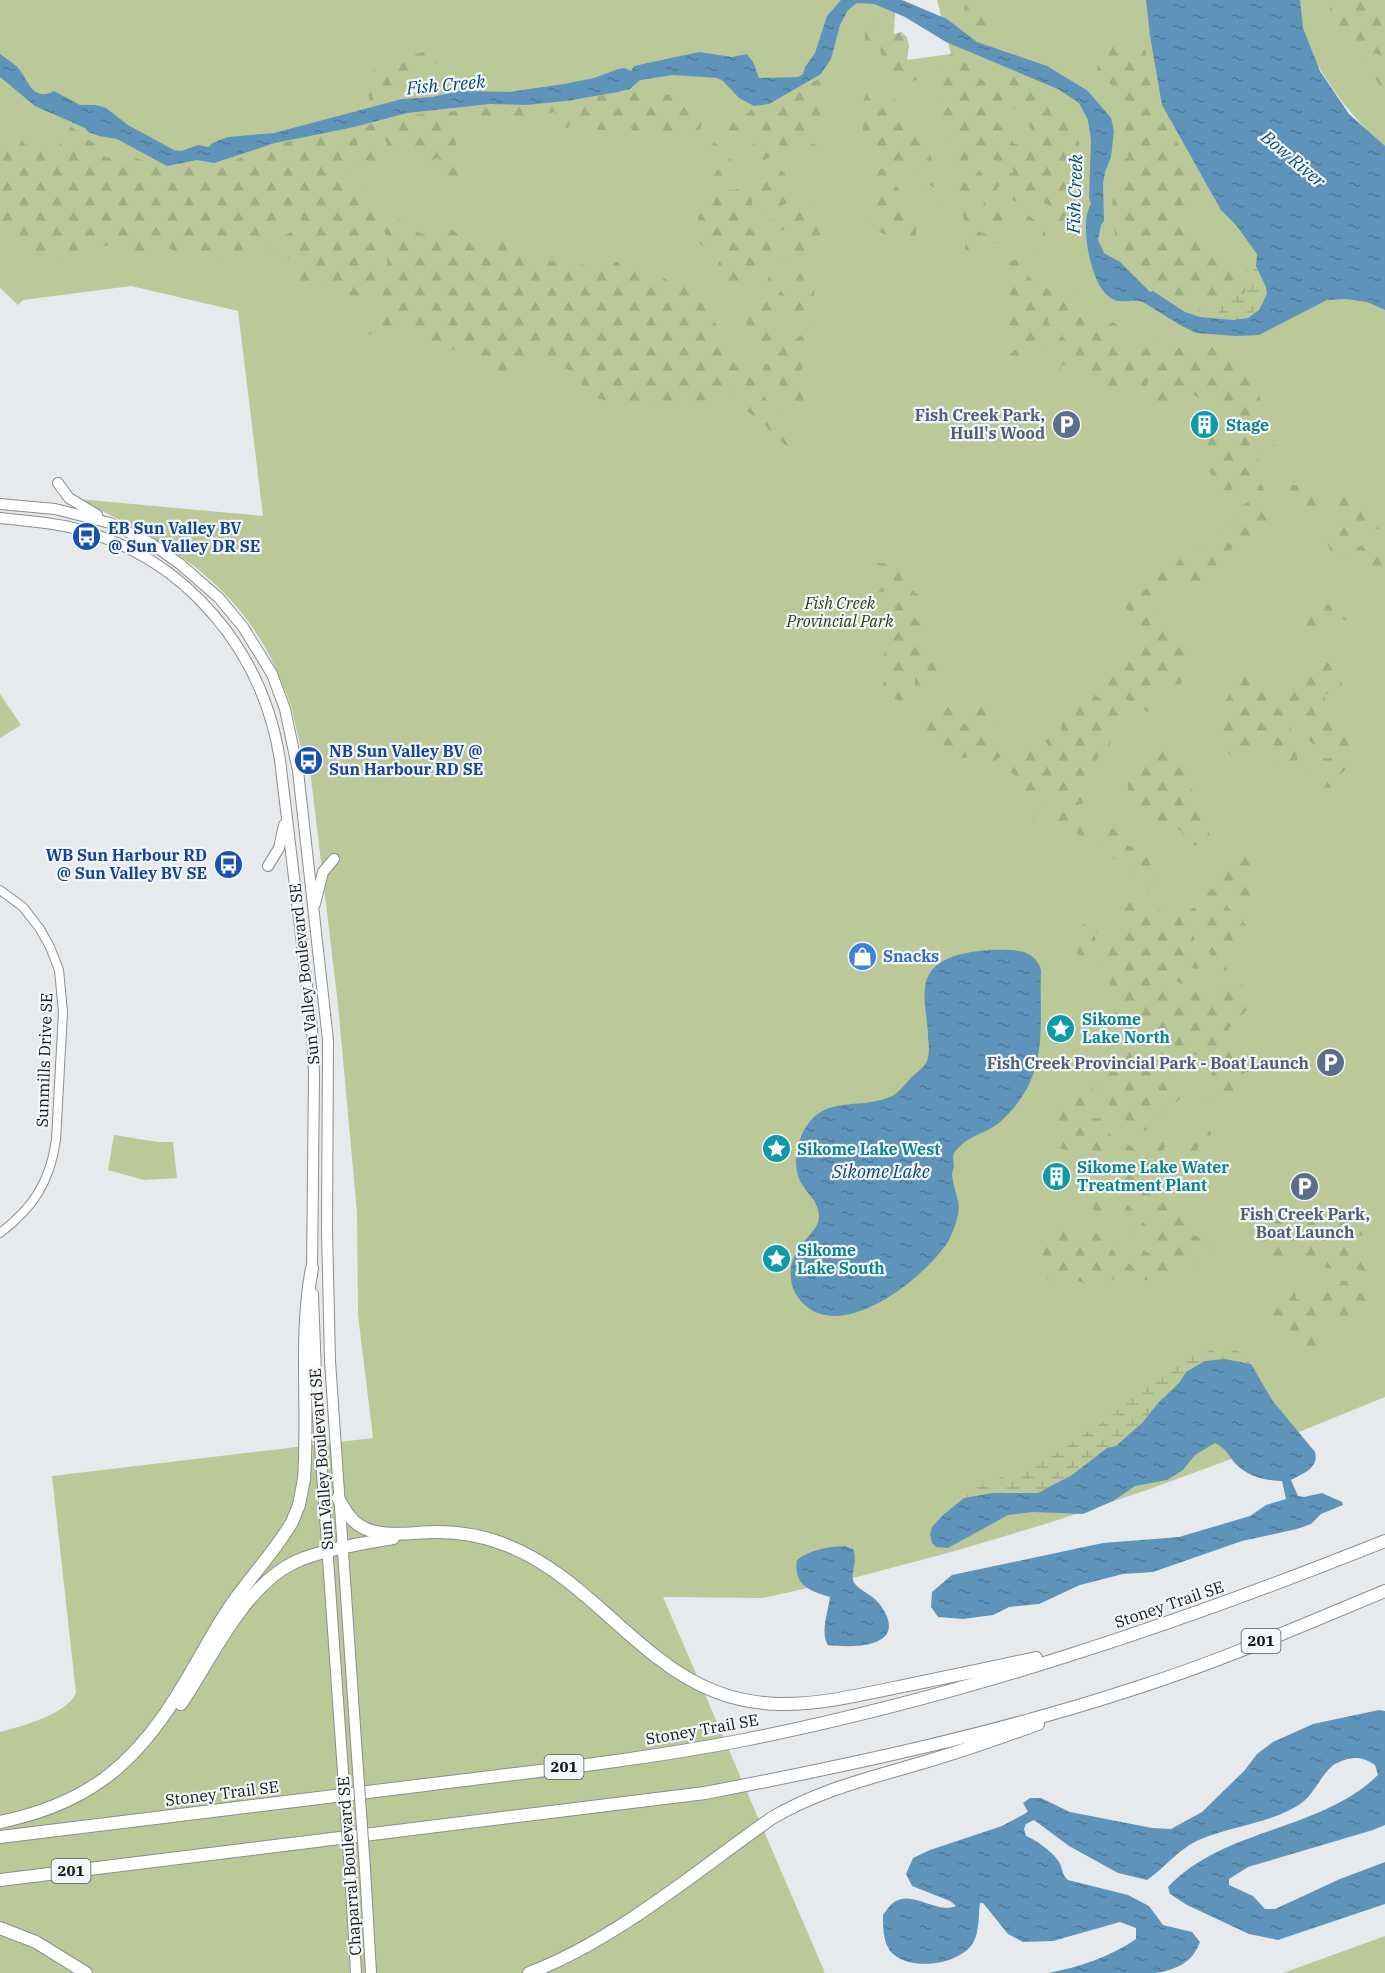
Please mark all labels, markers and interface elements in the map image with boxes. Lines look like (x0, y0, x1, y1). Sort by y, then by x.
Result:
water label: Fish Creek (404, 70, 487, 100)
water label: Bow River (1256, 124, 1331, 193)
water label: Fish Creek (1062, 153, 1087, 235)
place label: Fish Creek Park, Hull's Wood (915, 405, 1045, 443)
parking icon: Fish Creek Park, Hull's Wood (1050, 408, 1082, 440)
building icon: Stage (1189, 409, 1221, 441)
place label: Stage (1226, 415, 1269, 435)
place label: EB Sun Valley BV @ Sun Valley DR SE (108, 518, 260, 556)
bus stop icon: EB Sun Valley BV @ Sun Valley DR SE (71, 521, 103, 553)
park label: Fish Creek Provincial Park (785, 593, 894, 631)
place label: NB Sun Valley BV @ Sun Harbour RD SE (329, 741, 483, 779)
bus stop icon: NB Sun Valley BV @ Sun Harbour RD SE (292, 744, 324, 776)
place label: WB Sun Harbour RD @ Sun Valley BV SE (46, 845, 207, 883)
bus stop icon: WB Sun Harbour RD @ Sun Valley BV SE (212, 848, 244, 880)
street label: Sun Valley Boulevard SE (285, 882, 323, 1066)
shop icon: Snacks (846, 940, 878, 972)
place label: Snacks (883, 946, 939, 966)
street label: Sunmills Drive SE (32, 992, 56, 1128)
place label: Sikome Lake North (1082, 1009, 1170, 1047)
place icon: Sikome Lake North (1045, 1012, 1077, 1044)
parking icon: Fish Creek Provincial Park - Boat Launch (1314, 1047, 1346, 1079)
place label: Fish Creek Provincial Park - Boat Launch (987, 1053, 1309, 1073)
place icon: Sikome Lake West (760, 1133, 792, 1165)
place label: Sikome Lake West (797, 1139, 940, 1159)
place label: Sikome Lake Water Treatment Plant (1077, 1157, 1229, 1195)
water label: Sikome Lake (831, 1160, 930, 1183)
building icon: Sikome Lake Water Treatment Plant (1040, 1160, 1072, 1192)
parking icon: Fish Creek Park, Boat Launch (1289, 1170, 1321, 1202)
place label: Fish Creek Park, Boat Launch (1240, 1204, 1370, 1242)
place label: Sikome Lake South (797, 1240, 885, 1278)
place icon: Sikome Lake South (760, 1243, 792, 1275)
street label: Sun Valley Boulevard SE (305, 1367, 337, 1551)
street label: Stoney Trail SE (1112, 1576, 1226, 1632)
road number: 201 (1242, 1629, 1280, 1653)
street label: Stoney Trail SE (644, 1709, 760, 1749)
road number: 201 (544, 1755, 584, 1779)
street label: Stoney Trail SE (164, 1776, 280, 1810)
street label: Chaparral Boulevard SE (333, 1776, 365, 1956)
road number: 201 (52, 1859, 90, 1883)

